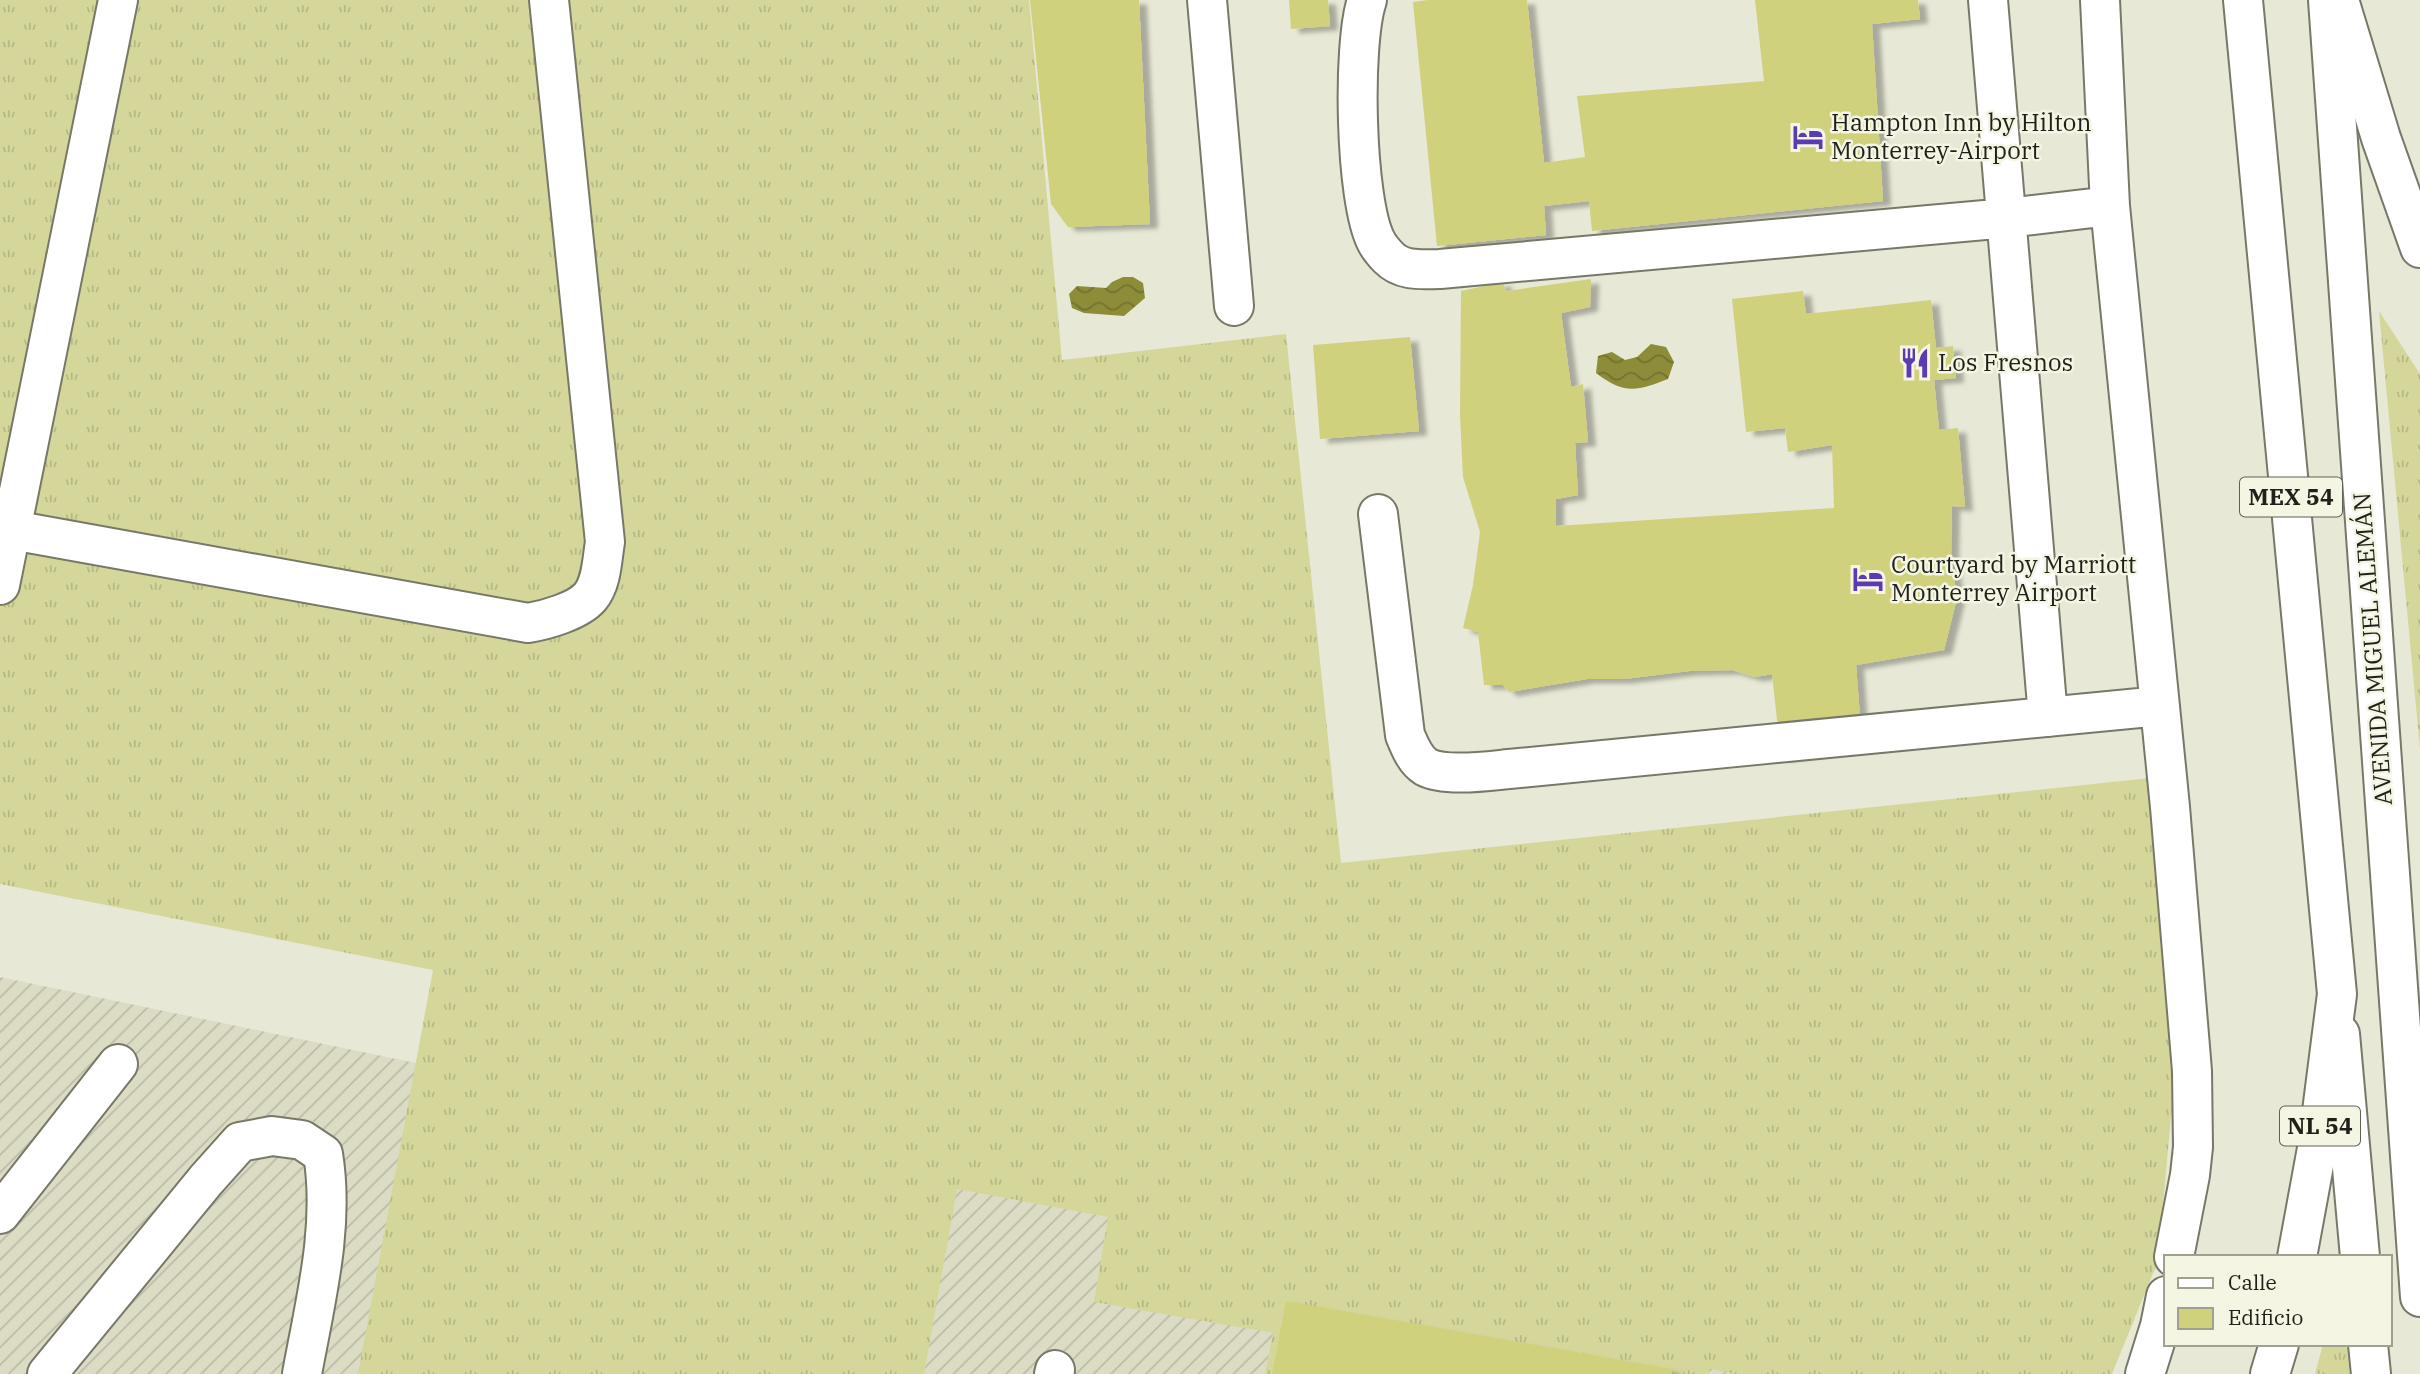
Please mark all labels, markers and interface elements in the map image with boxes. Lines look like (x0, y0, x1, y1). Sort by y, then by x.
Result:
place label: Hampton Inn by Hilton Monterrey-Airport (1831, 106, 2092, 166)
hotel icon: Hampton Inn by Hilton Monterrey-Airport (1791, 120, 1825, 154)
restaurant icon: Los Fresnos (1898, 346, 1932, 380)
place label: Los Fresnos (1938, 346, 2073, 378)
road number: MEX 54 (2240, 477, 2342, 516)
street label: AVENIDA MIGUEL ALEMÁN (2345, 492, 2399, 807)
place label: Courtyard by Marriott Monterrey Airport (1891, 548, 2136, 608)
hotel icon: Courtyard by Marriott Monterrey Airport (1851, 562, 1885, 596)
road number: NL 54 (2280, 1106, 2360, 1146)
legend (2164, 1255, 2392, 1346)
text: Calle (2228, 1268, 2277, 1296)
text: Edificio (2228, 1303, 2303, 1331)

